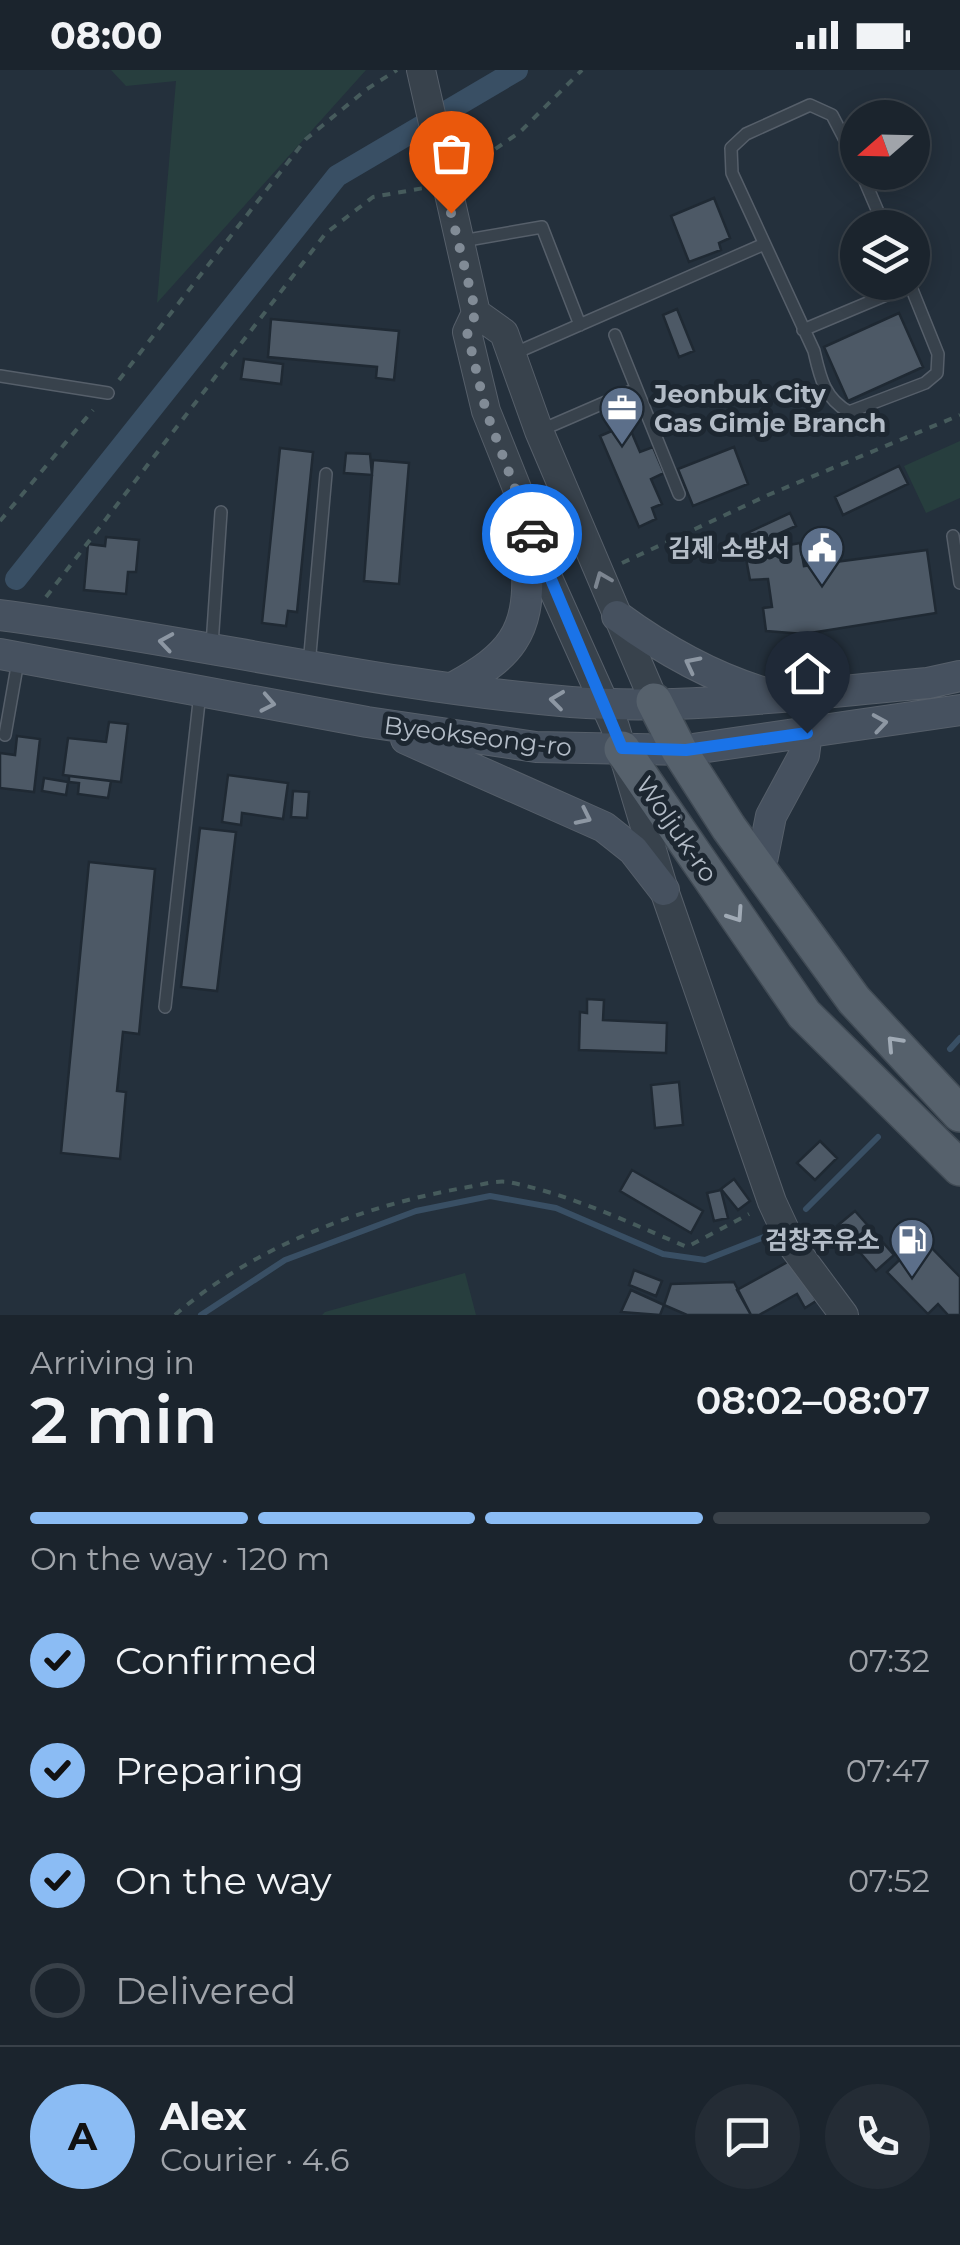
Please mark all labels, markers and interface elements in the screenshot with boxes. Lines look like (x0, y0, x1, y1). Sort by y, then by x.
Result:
text: 08:00 (50, 12, 162, 59)
north arrow (840, 100, 930, 190)
map controls (840, 100, 930, 300)
pin (409, 111, 494, 214)
icon: bag (424, 126, 479, 181)
button: layers (840, 210, 930, 300)
place label: Jeonbuk City Gas Gimje Branch (653, 379, 886, 438)
office icon: Jeonbuk City Gas Gimje Branch (599, 385, 645, 446)
courier (482, 484, 582, 584)
icon: car (505, 507, 560, 562)
public building icon: 김제 소방서 (799, 525, 845, 586)
place label: 김제 소방서 (668, 533, 790, 563)
one-way arrow (593, 572, 613, 589)
pin (765, 631, 850, 734)
one-way arrow (158, 632, 175, 653)
icon: home (780, 646, 835, 701)
one-way arrow (684, 656, 702, 676)
one-way arrow (549, 690, 565, 711)
one-way arrow (259, 691, 276, 712)
street label: Byeokseong-ro (382, 710, 574, 762)
one-way arrow (872, 713, 889, 734)
street label: Woljuk-ro (630, 771, 724, 887)
one-way arrow (574, 805, 592, 825)
one-way arrow (724, 904, 742, 923)
one-way arrow (888, 1036, 906, 1055)
fuel station icon: 검창주유소 (889, 1217, 935, 1278)
place label: 검창주유소 (765, 1225, 880, 1255)
text: Arriving in (30, 1343, 195, 1382)
text: 08:02–08:07 (696, 1377, 930, 1424)
text: 2 min (30, 1380, 218, 1459)
text: On the way · 120 m (30, 1539, 330, 1578)
icon: check (30, 1633, 85, 1688)
text: Confirmed (115, 1637, 318, 1684)
text: 07:32 (848, 1641, 930, 1680)
icon: check (30, 1743, 85, 1798)
text: Preparing (115, 1747, 304, 1794)
text: 07:47 (846, 1751, 930, 1790)
icon: check (30, 1853, 85, 1908)
text: On the way (115, 1857, 332, 1904)
text: 07:52 (848, 1861, 930, 1900)
text: Delivered (115, 1967, 296, 2014)
button: chat (695, 2084, 800, 2189)
button: phone (825, 2084, 930, 2189)
text: Alex (160, 2093, 247, 2140)
text: A (68, 2113, 97, 2160)
text: Courier · 4.6 (160, 2140, 349, 2179)

